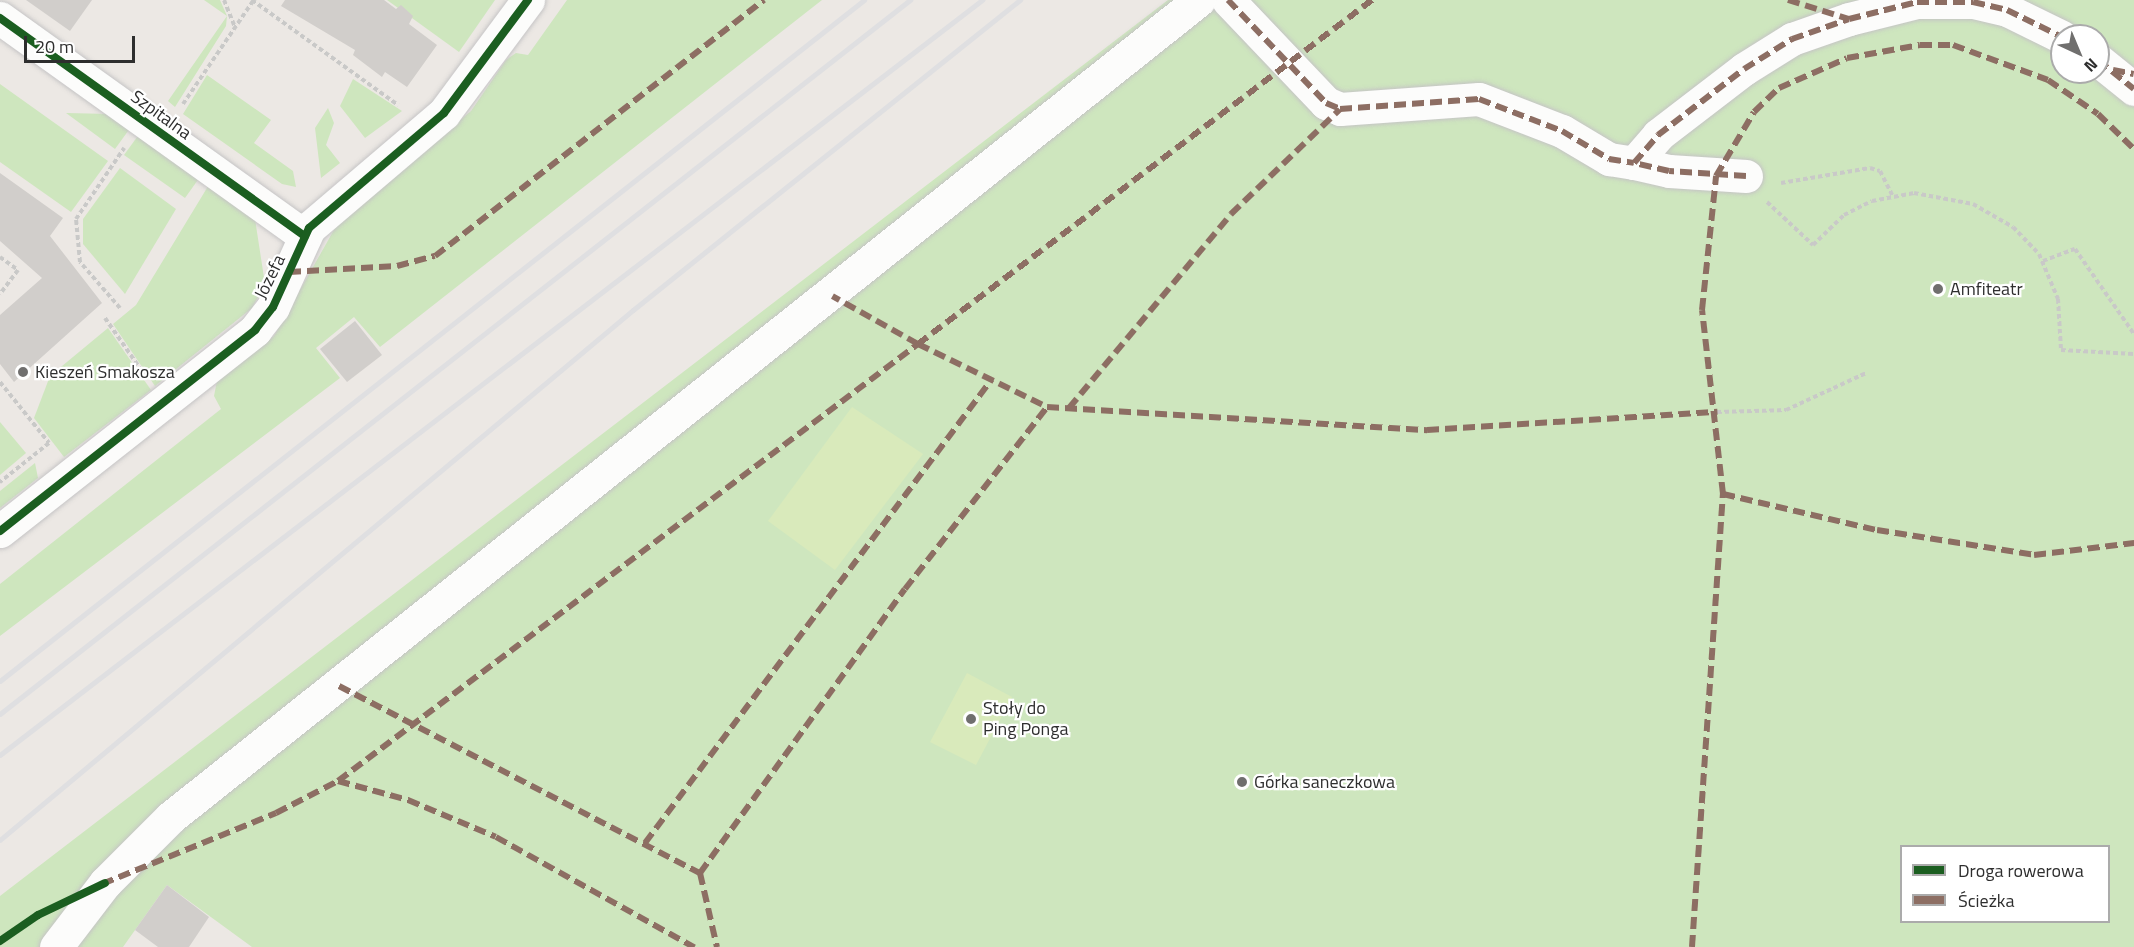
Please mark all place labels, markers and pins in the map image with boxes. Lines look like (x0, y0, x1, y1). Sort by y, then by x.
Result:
place label: Amfiteatr (1950, 278, 2023, 300)
marker: Amfiteatr (1931, 282, 1945, 296)
place label: Kieszeń Smakosza (35, 361, 175, 383)
marker: Kieszeń Smakosza (16, 365, 30, 379)
place label: Stoły do Ping Ponga (983, 698, 1069, 740)
marker: Stoły do Ping Ponga (964, 712, 978, 726)
place label: Górka saneczkowa (1254, 771, 1395, 793)
marker: Górka saneczkowa (1235, 775, 1249, 789)

